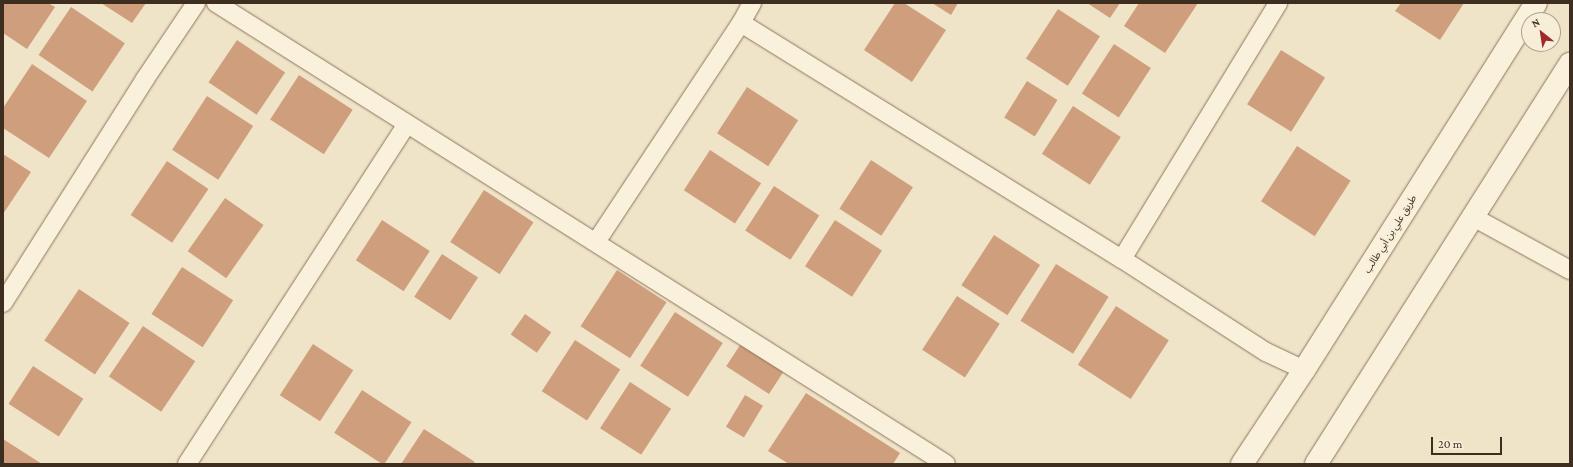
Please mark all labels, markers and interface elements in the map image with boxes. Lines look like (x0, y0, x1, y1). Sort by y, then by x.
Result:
north arrow (1521, 12, 1561, 52)
text: N (1529, 15, 1542, 30)
street label: طريق علي بن أبي طالب (1361, 193, 1419, 275)
scale bar (1433, 429, 1504, 455)
text: 20 m (1438, 437, 1462, 451)

